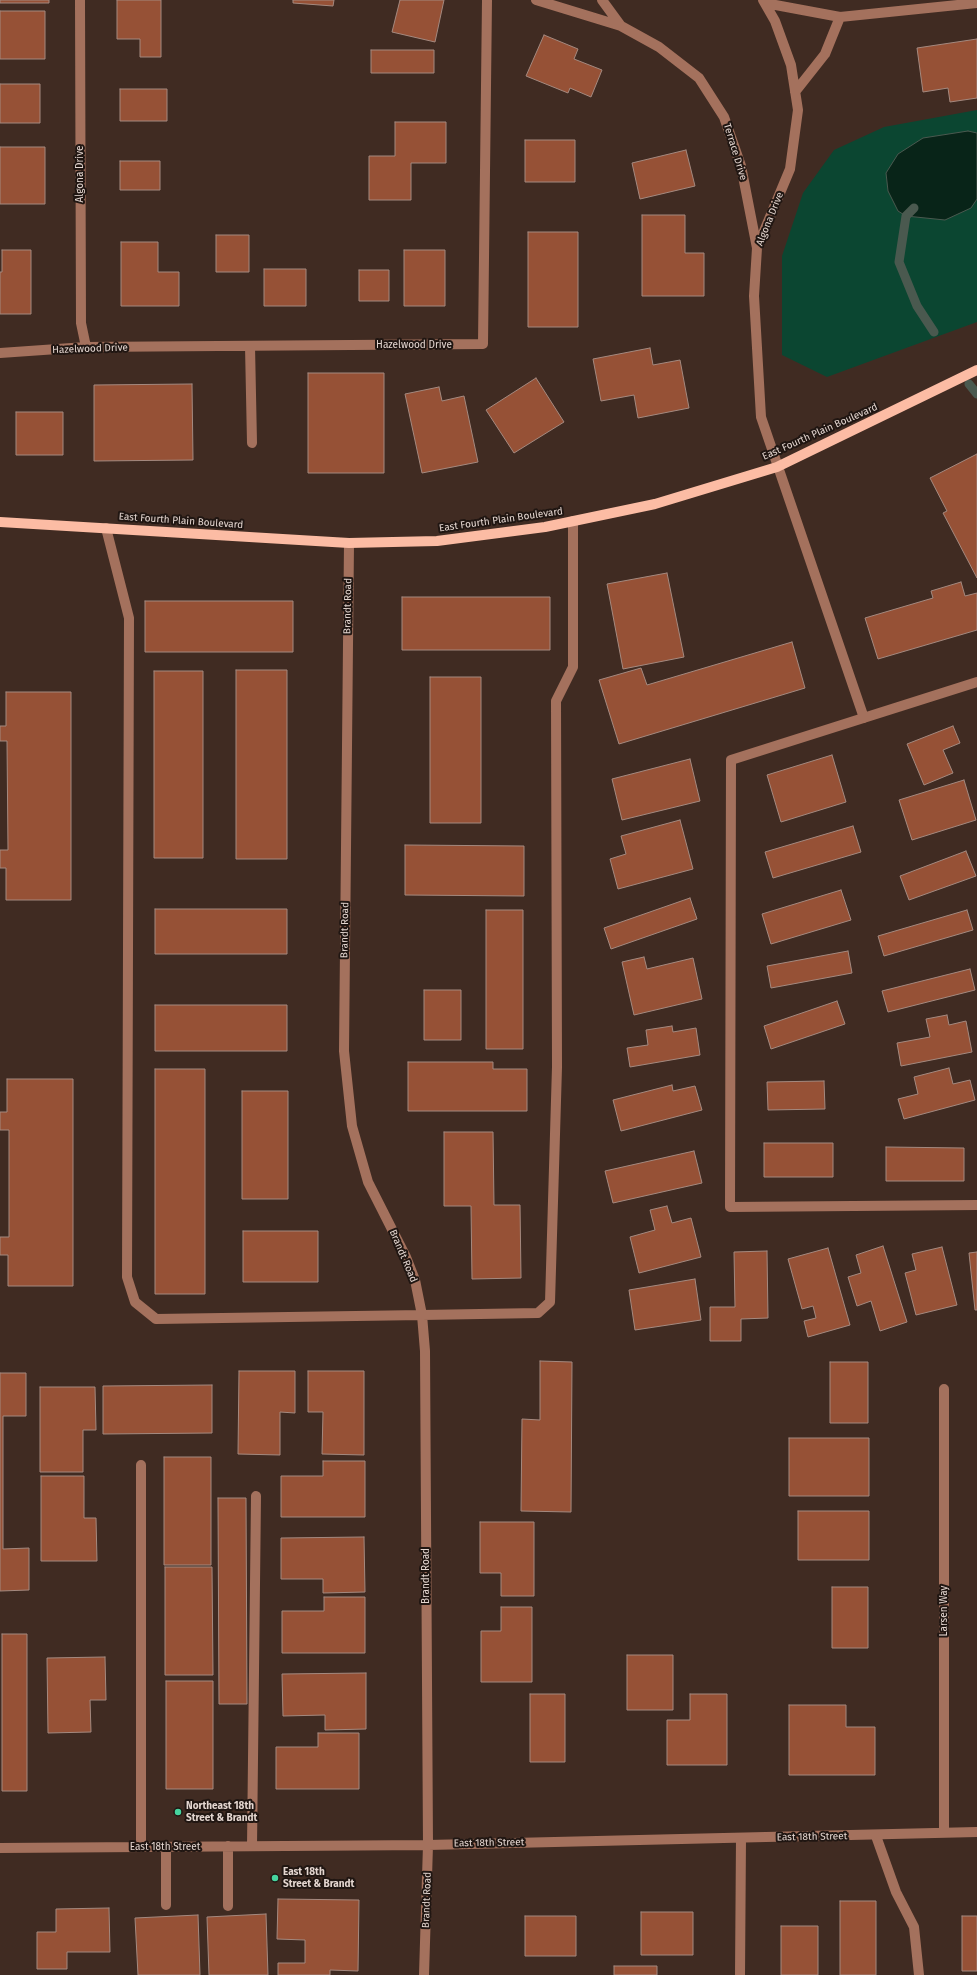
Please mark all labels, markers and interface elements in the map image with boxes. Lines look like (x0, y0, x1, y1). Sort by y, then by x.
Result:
street label: Terrace Drive (721, 122, 749, 182)
street label: Algona Drive (74, 146, 86, 202)
street label: Algona Drive (754, 190, 786, 248)
street label: Hazelwood Drive (376, 339, 452, 351)
street label: Hazelwood Drive (52, 342, 128, 356)
street label: East Fourth Plain Boulevard (761, 401, 879, 463)
street label: East Fourth Plain Boulevard (438, 505, 564, 535)
street label: East Fourth Plain Boulevard (118, 511, 244, 531)
street label: Brandt Road (342, 578, 354, 634)
street label: Brandt Road (339, 902, 351, 958)
street label: Brandt Road (386, 1228, 420, 1284)
street label: Brandt Road (420, 1548, 432, 1604)
street label: Larsen Way (938, 1586, 950, 1636)
place label: Northeast 18th Street & Brandt (186, 1800, 257, 1824)
marker: Northeast 18th Street & Brandt (173, 1807, 183, 1817)
street label: East 18th Street (777, 1830, 847, 1844)
street label: East 18th Street (454, 1836, 524, 1850)
street label: East 18th Street (130, 1841, 200, 1853)
place label: East 18th Street & Brandt (283, 1866, 354, 1890)
street label: Brandt Road (420, 1872, 434, 1928)
marker: East 18th Street & Brandt (270, 1873, 280, 1883)

